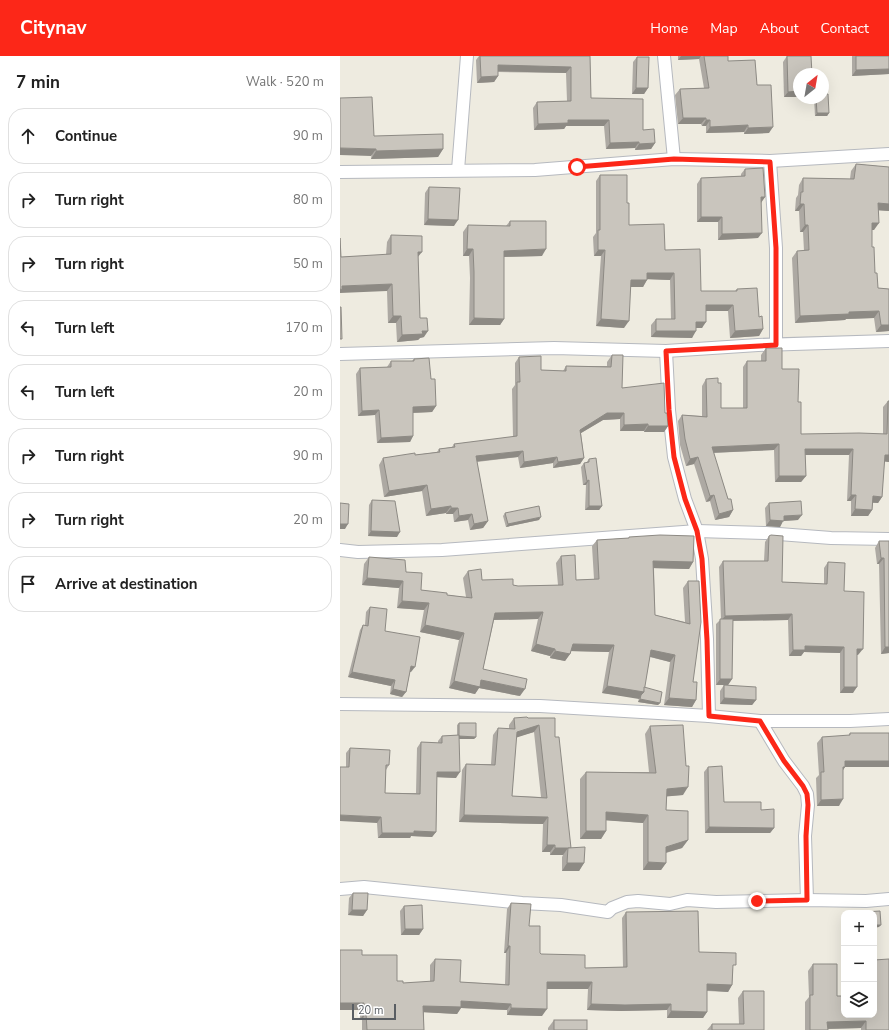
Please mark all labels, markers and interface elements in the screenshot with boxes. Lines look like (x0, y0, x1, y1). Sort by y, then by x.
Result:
text: Citynav (20, 15, 87, 41)
text: Home (650, 19, 688, 38)
text: Map (710, 19, 738, 38)
text: About (760, 19, 799, 38)
text: Contact (821, 19, 869, 38)
north arrow (793, 68, 829, 104)
text: 7 min (16, 71, 60, 94)
text: Walk · 520 m (246, 73, 324, 91)
icon: ahead (17, 125, 39, 147)
text: Continue (55, 126, 117, 146)
text: 90 m (293, 127, 323, 145)
route start (568, 158, 586, 176)
icon: right (17, 189, 39, 211)
text: Turn right (55, 190, 124, 210)
text: 80 m (293, 191, 323, 209)
icon: right (17, 253, 39, 275)
text: Turn right (55, 254, 124, 274)
text: 50 m (293, 255, 323, 273)
icon: left (17, 317, 39, 339)
text: Turn left (55, 318, 114, 338)
text: 170 m (285, 319, 323, 337)
icon: left (17, 381, 39, 403)
text: Turn left (55, 382, 114, 402)
text: 20 m (293, 383, 323, 401)
icon: right (17, 445, 39, 467)
text: Turn right (55, 446, 124, 466)
text: 90 m (293, 447, 323, 465)
icon: right (17, 509, 39, 531)
text: Turn right (55, 510, 124, 530)
text: 20 m (293, 511, 323, 529)
icon: arrive (17, 573, 39, 595)
text: Arrive at destination (55, 574, 198, 594)
route end (748, 892, 766, 910)
map controls (841, 910, 877, 1018)
button: + (841, 910, 877, 946)
button: − (841, 946, 877, 982)
button: layers (841, 982, 877, 1018)
scale bar (352, 1002, 396, 1021)
text: 20 m (358, 1003, 383, 1018)

